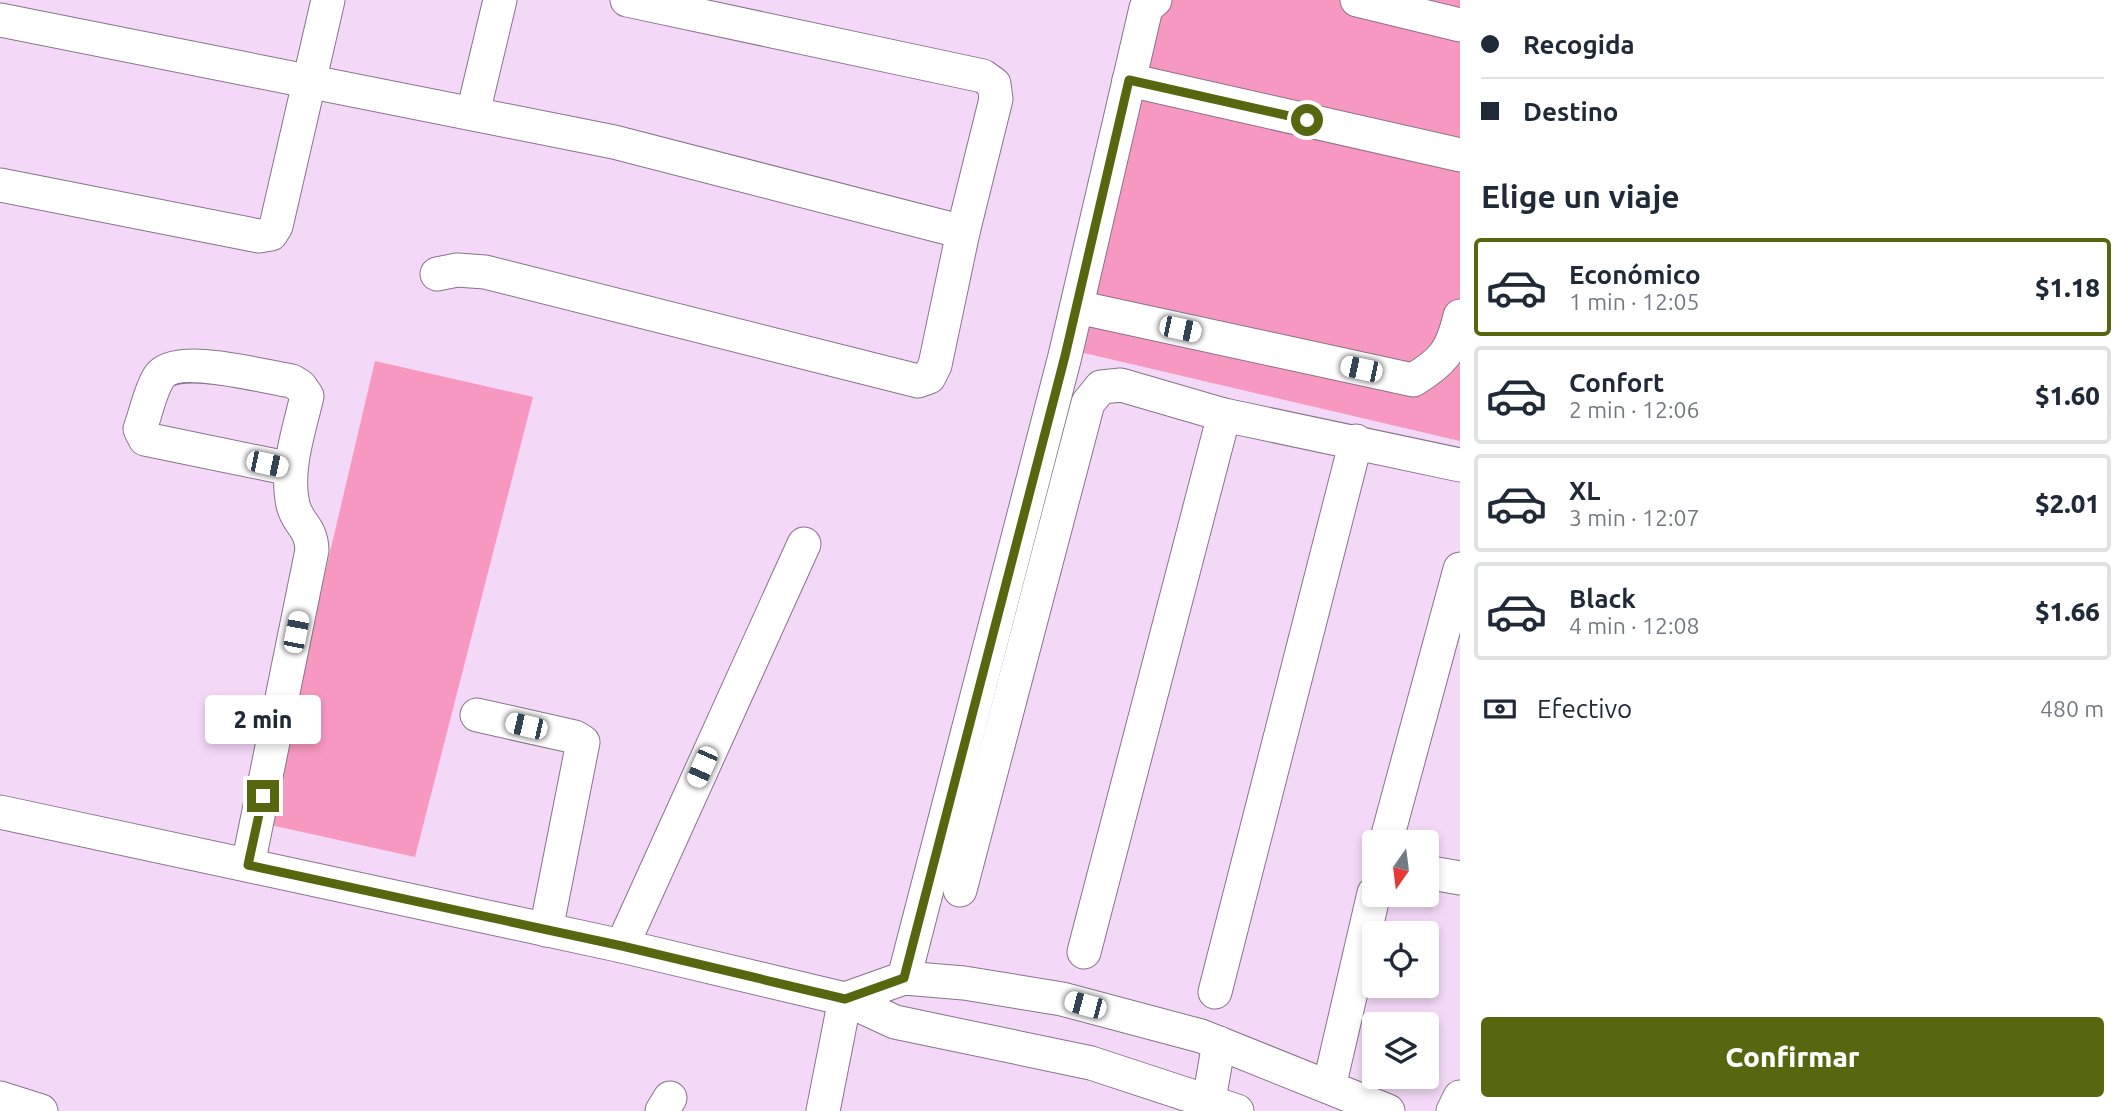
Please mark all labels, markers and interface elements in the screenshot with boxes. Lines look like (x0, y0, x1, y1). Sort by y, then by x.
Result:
text: Recogida (1523, 30, 1635, 59)
text: Destino (1523, 97, 1619, 126)
route start (1291, 104, 1323, 136)
text: Elige un viaje (1481, 178, 1680, 214)
icon: car (1485, 256, 1548, 319)
text: Económico (1569, 260, 1701, 289)
text: $1.18 (2035, 273, 2100, 302)
text: 1 min · 12:05 (1569, 289, 1700, 314)
car (1158, 314, 1203, 344)
car (1339, 354, 1384, 384)
icon: car (1485, 364, 1548, 427)
text: Confort (1569, 368, 1664, 397)
text: $1.60 (2035, 381, 2100, 410)
text: 2 min · 12:06 (1569, 397, 1700, 422)
car (245, 449, 290, 479)
icon: car (1485, 472, 1548, 535)
text: XL (1569, 476, 1600, 505)
text: $2.01 (2035, 489, 2100, 518)
text: 3 min · 12:07 (1569, 505, 1700, 530)
icon: car (1485, 580, 1548, 643)
text: Black (1569, 584, 1636, 613)
text: $1.66 (2035, 597, 2100, 626)
car (282, 609, 311, 655)
text: 4 min · 12:08 (1569, 613, 1700, 638)
icon: cash (1481, 690, 1519, 728)
callout: 2 min (205, 694, 321, 744)
text: Efectivo (1537, 694, 1632, 723)
text: 480 m (2040, 696, 2104, 721)
text: 2 min (234, 707, 292, 732)
car (504, 711, 549, 741)
car (684, 744, 721, 790)
route end (247, 780, 279, 812)
north arrow (1362, 830, 1438, 906)
map controls (1362, 830, 1439, 1089)
button: locate (1362, 921, 1439, 998)
car (1062, 989, 1109, 1021)
button: layers (1362, 1012, 1439, 1089)
button: Confirmar (1481, 1017, 2104, 1097)

